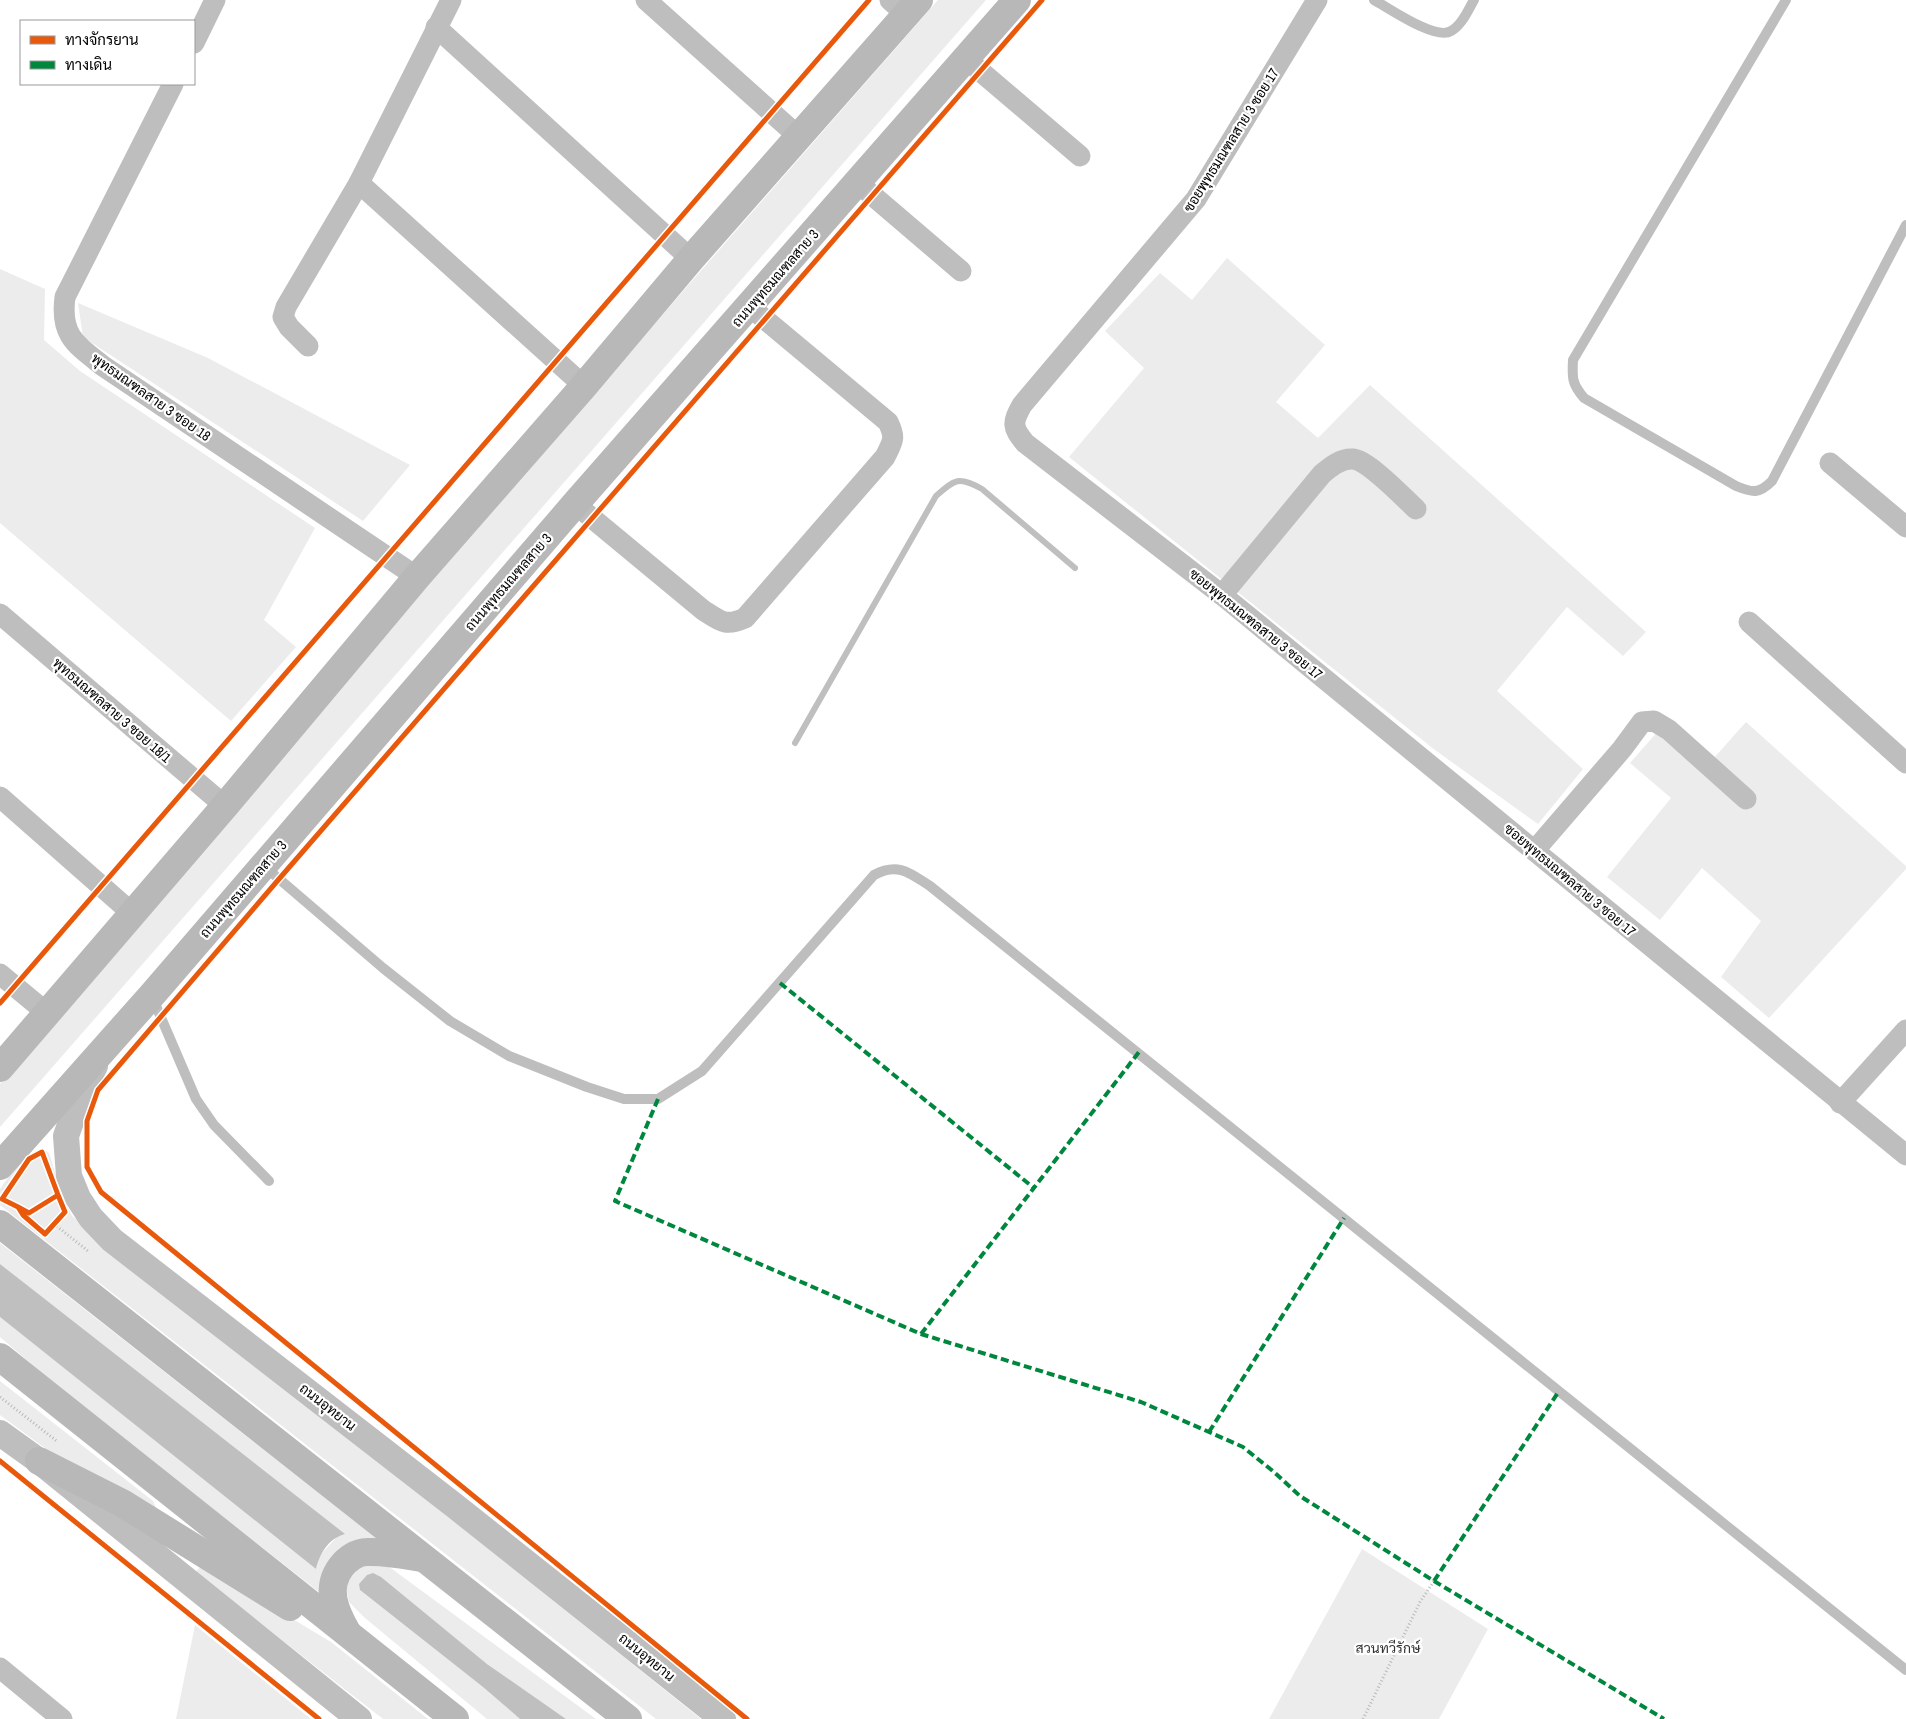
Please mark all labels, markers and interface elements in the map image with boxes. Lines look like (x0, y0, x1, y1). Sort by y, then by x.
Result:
legend (20, 20, 195, 85)
text: ทางจักรยาน (65, 29, 139, 50)
text: ทางเดิน (65, 54, 112, 75)
street label: ซอยพุทธมณฑลสาย 3 ซอย 17 (1179, 65, 1284, 216)
street label: ถนนพุทธมณฑลสาย 3 (728, 225, 823, 331)
street label: พุทธมณฑลสาย 3 ซอย 18 (87, 349, 214, 446)
street label: ถนนพุทธมณฑลสาย 3 (461, 529, 556, 635)
street label: ซอยพุทธมณฑลสาย 3 ซอย 17 (1185, 565, 1326, 684)
street label: พุทธมณฑลสาย 3 ซอย 18/1 (48, 654, 175, 768)
street label: ซอยพุทธมณฑลสาย 3 ซอย 17 (1500, 820, 1640, 941)
street label: ถนนพุทธมณฑลสาย 3 (196, 836, 291, 942)
street label: ถนนอุทยาน (295, 1379, 360, 1436)
street label: ถนนอุทยาน (615, 1629, 679, 1686)
park label: สวนทวีรักษ์ (1356, 1639, 1421, 1657)

